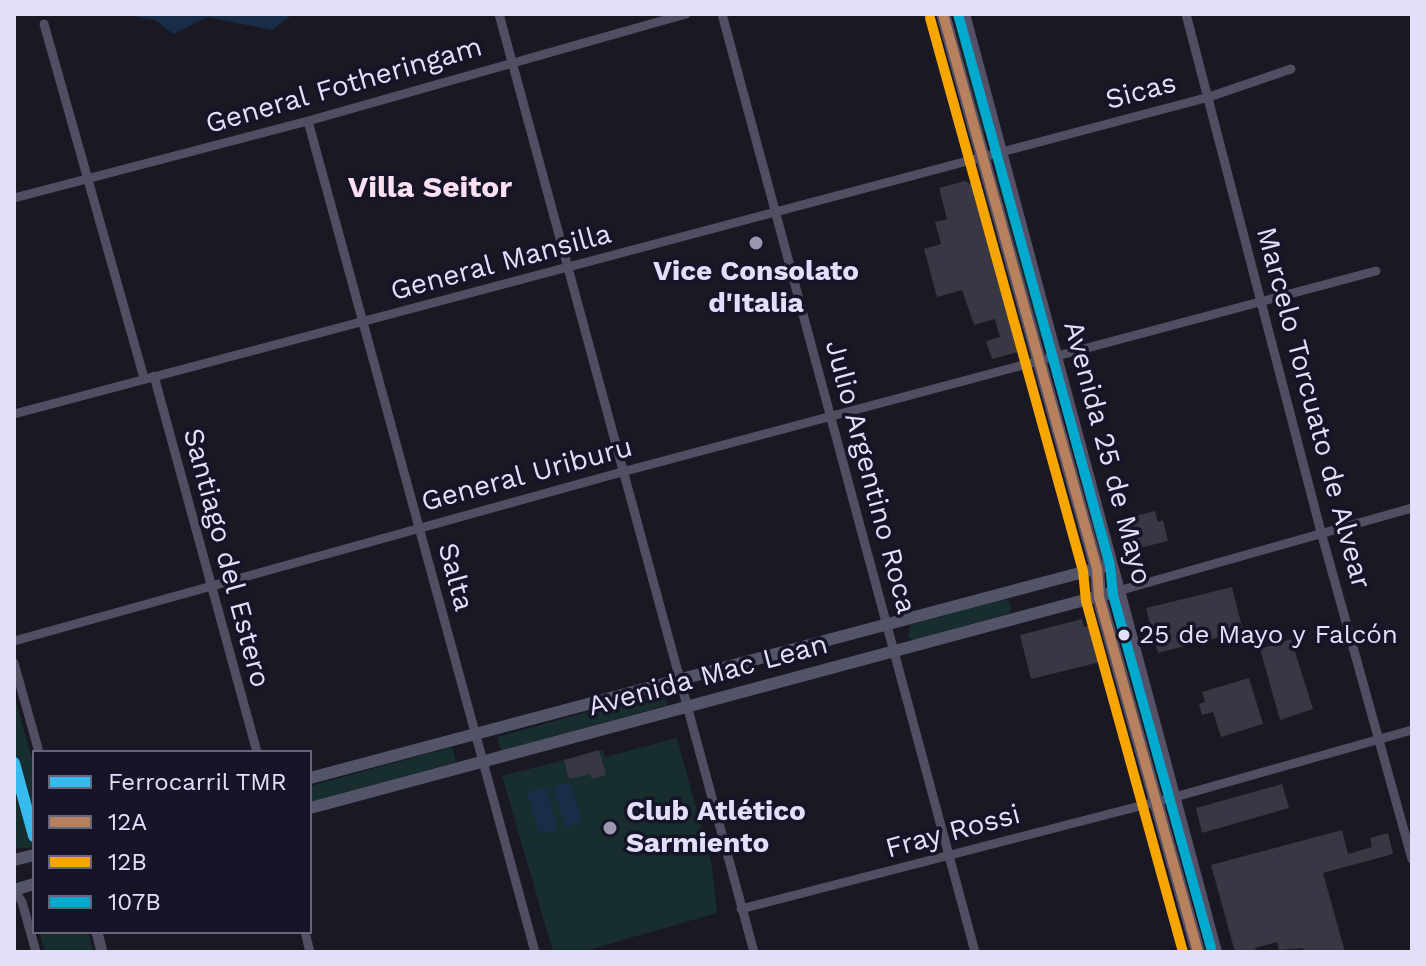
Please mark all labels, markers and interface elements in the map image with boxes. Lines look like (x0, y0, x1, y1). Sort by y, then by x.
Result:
street label: General Fotheringam (202, 30, 486, 142)
street label: Sicas (1102, 67, 1180, 117)
district label: Villa Seitor (348, 170, 512, 206)
street label: General Mansilla (387, 217, 615, 309)
street label: Marcelo Torcuato de Alvear (1249, 224, 1377, 592)
marker: Vice Consolato d'Italia (747, 234, 765, 252)
place label: Vice Consolato d'Italia (653, 255, 859, 321)
street label: Avenida 25 de Mayo (1056, 318, 1158, 588)
street label: Julio Argentino Roca (817, 336, 923, 618)
street label: Santiago del Estero (175, 425, 277, 691)
street label: General Uriburu (418, 431, 636, 519)
street label: Salta (430, 539, 480, 615)
place label: 25 de Mayo y Falcón (1139, 619, 1398, 651)
marker: 25 de Mayo y Falcón (1116, 627, 1132, 643)
street label: Avenida Mac Lean (585, 628, 831, 724)
legend (32, 750, 312, 934)
text: Ferrocarril TMR (108, 768, 287, 796)
place label: Club Atlético Sarmiento (626, 795, 806, 861)
street label: Fray Rossi (882, 798, 1024, 866)
text: 12A (108, 808, 147, 836)
marker: Club Atlético Sarmiento (601, 819, 619, 837)
text: 12B (108, 848, 147, 876)
text: 107B (108, 888, 161, 916)

